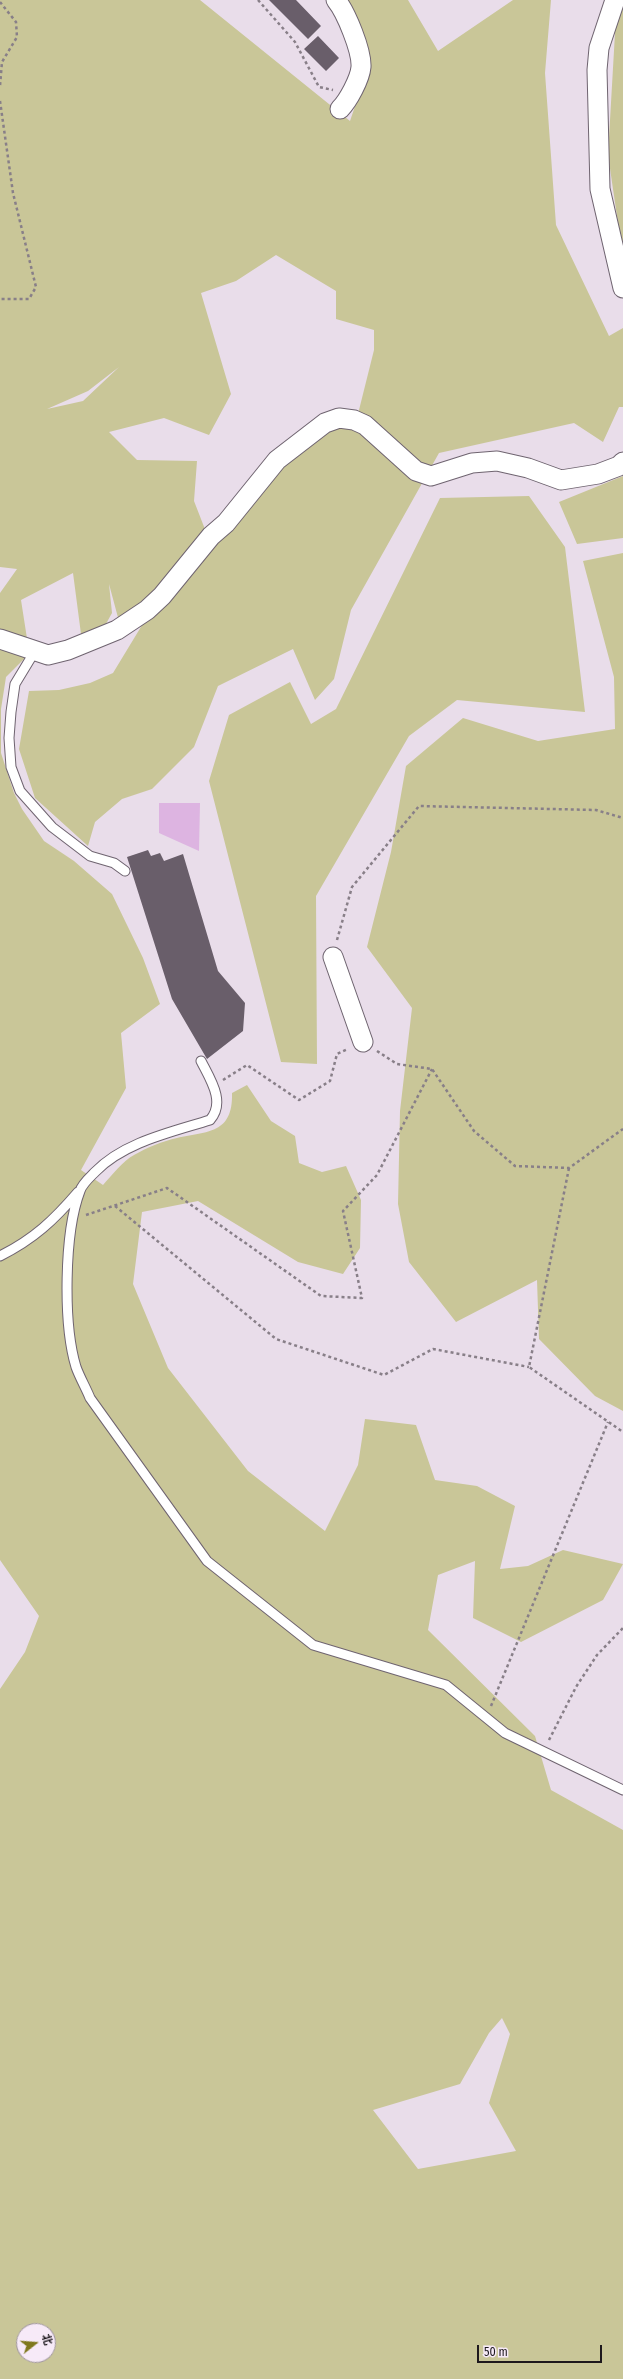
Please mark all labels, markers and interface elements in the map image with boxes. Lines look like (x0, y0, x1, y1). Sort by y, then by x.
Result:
north arrow (16, 2323, 56, 2363)
text: 北 (39, 2332, 55, 2347)
scale bar (479, 2337, 604, 2363)
text: 50 m (484, 2345, 508, 2359)

